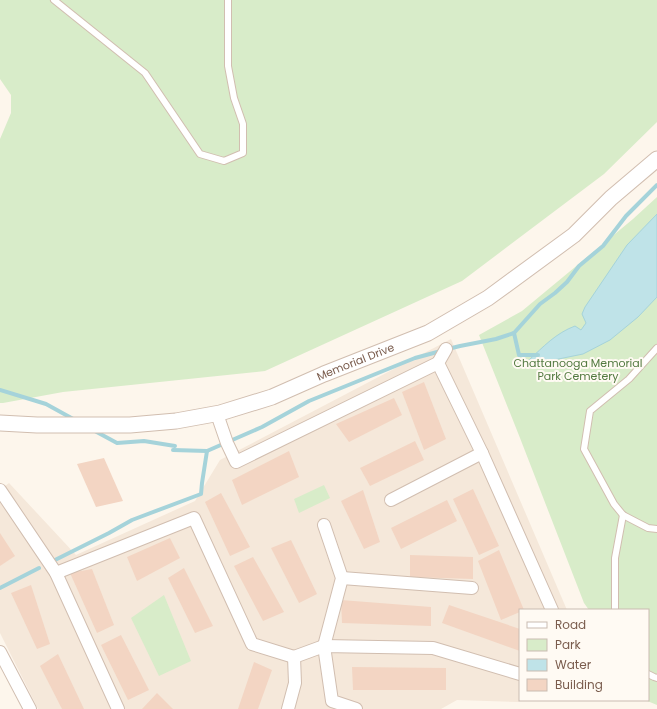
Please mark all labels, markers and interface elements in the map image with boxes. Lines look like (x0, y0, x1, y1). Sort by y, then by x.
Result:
street label: Memorial Drive (314, 339, 397, 384)
park label: Chattanooga Memorial Park Cemetery (514, 355, 642, 384)
legend (519, 609, 649, 701)
text: Road (555, 616, 586, 633)
text: Park (555, 636, 582, 653)
text: Water (555, 656, 592, 673)
text: Building (555, 676, 603, 693)

